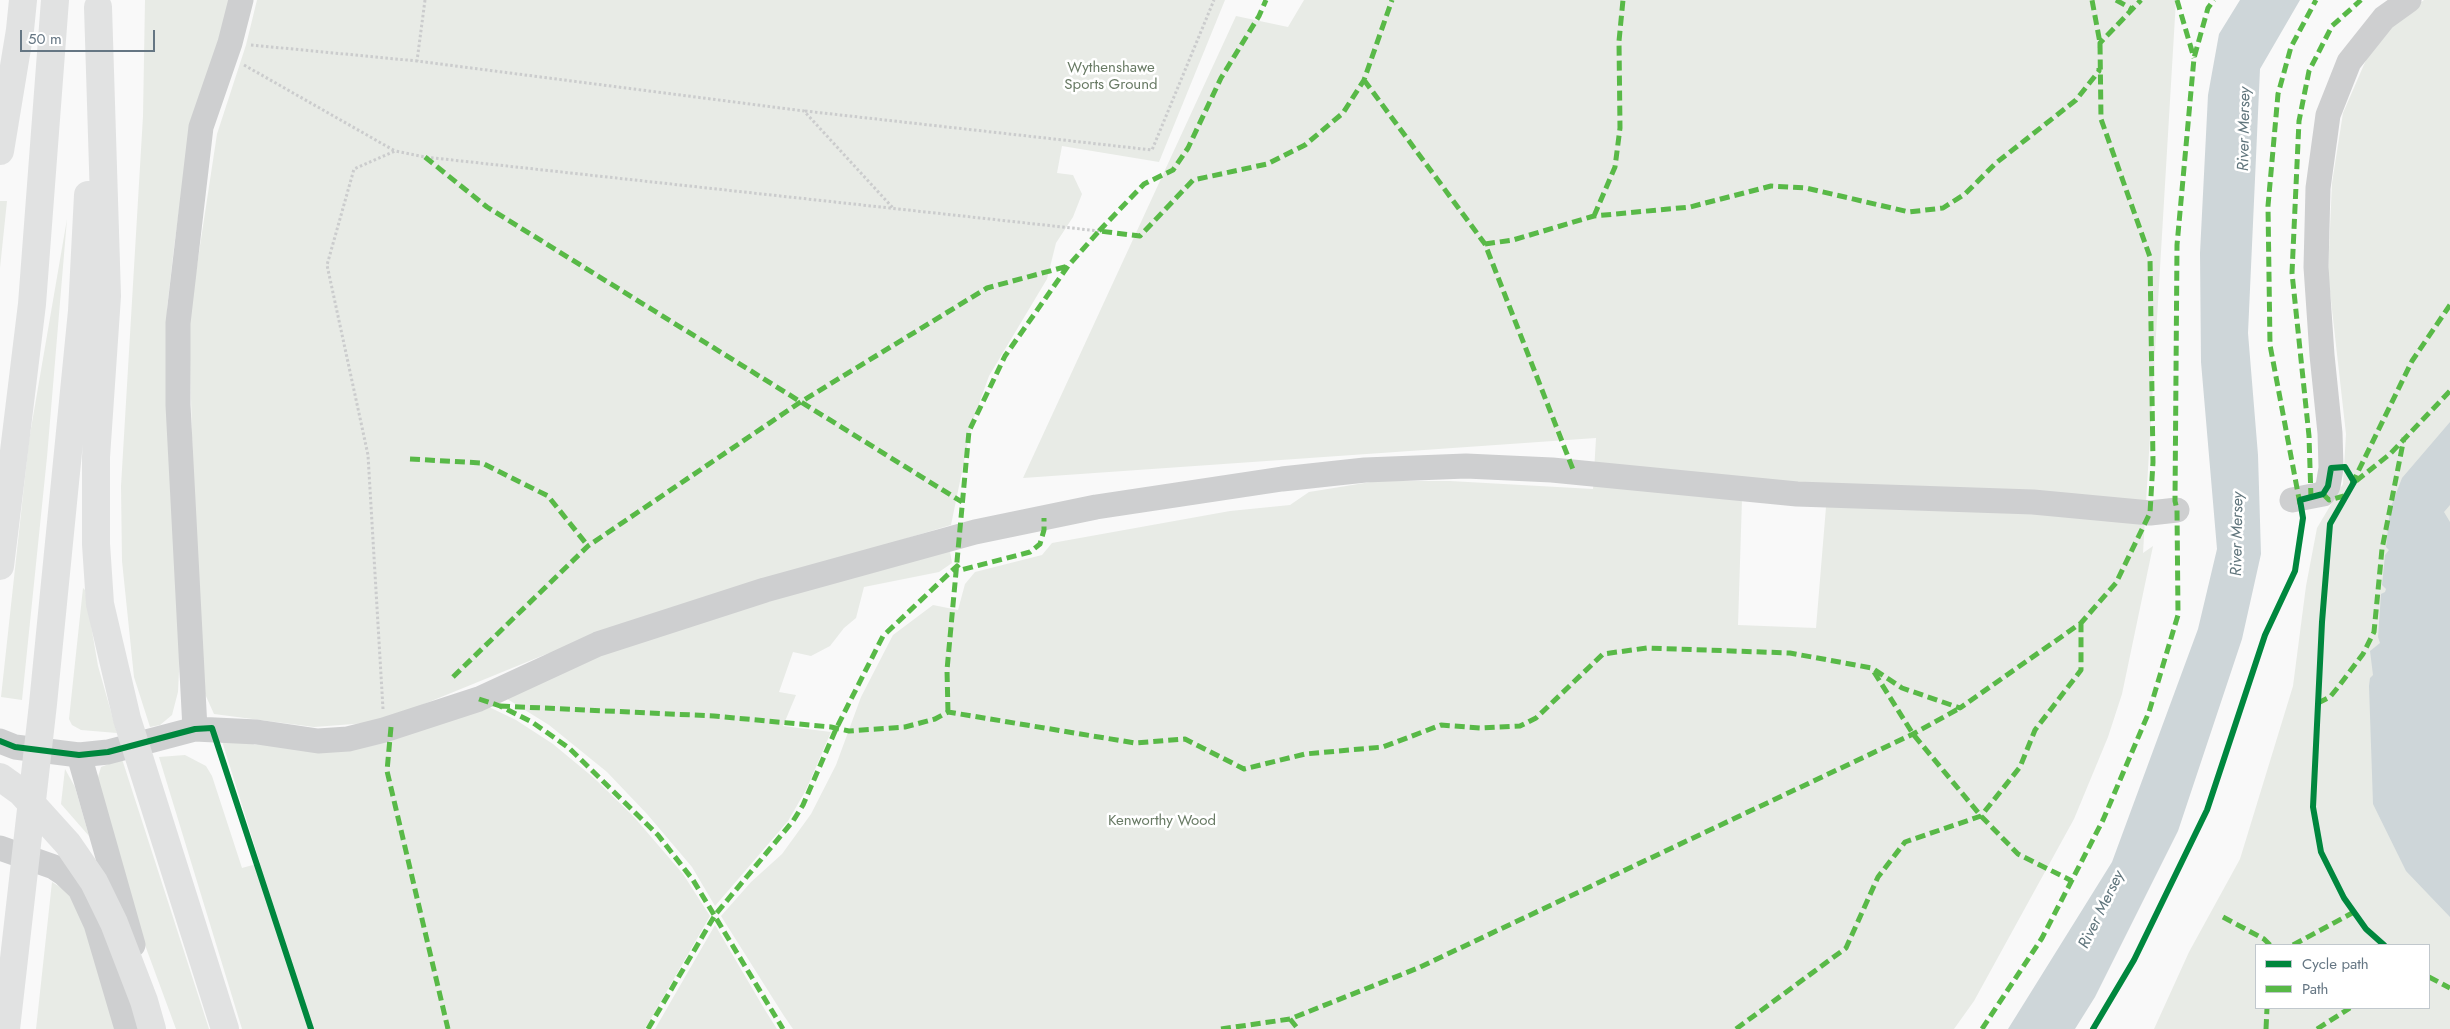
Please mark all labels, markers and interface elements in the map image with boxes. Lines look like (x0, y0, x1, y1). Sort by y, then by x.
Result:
scale bar (22, 20, 158, 52)
text: 50 m (28, 28, 62, 50)
park label: Wythenshawe Sports Ground (1064, 59, 1158, 94)
water label: River Mersey (2235, 87, 2255, 171)
water label: River Mersey (2228, 492, 2248, 576)
park label: Kenworthy Wood (1108, 812, 1216, 830)
water label: River Mersey (2075, 868, 2129, 952)
legend (2255, 944, 2430, 1009)
text: Cycle path (2302, 953, 2369, 975)
text: Path (2302, 978, 2328, 1000)

